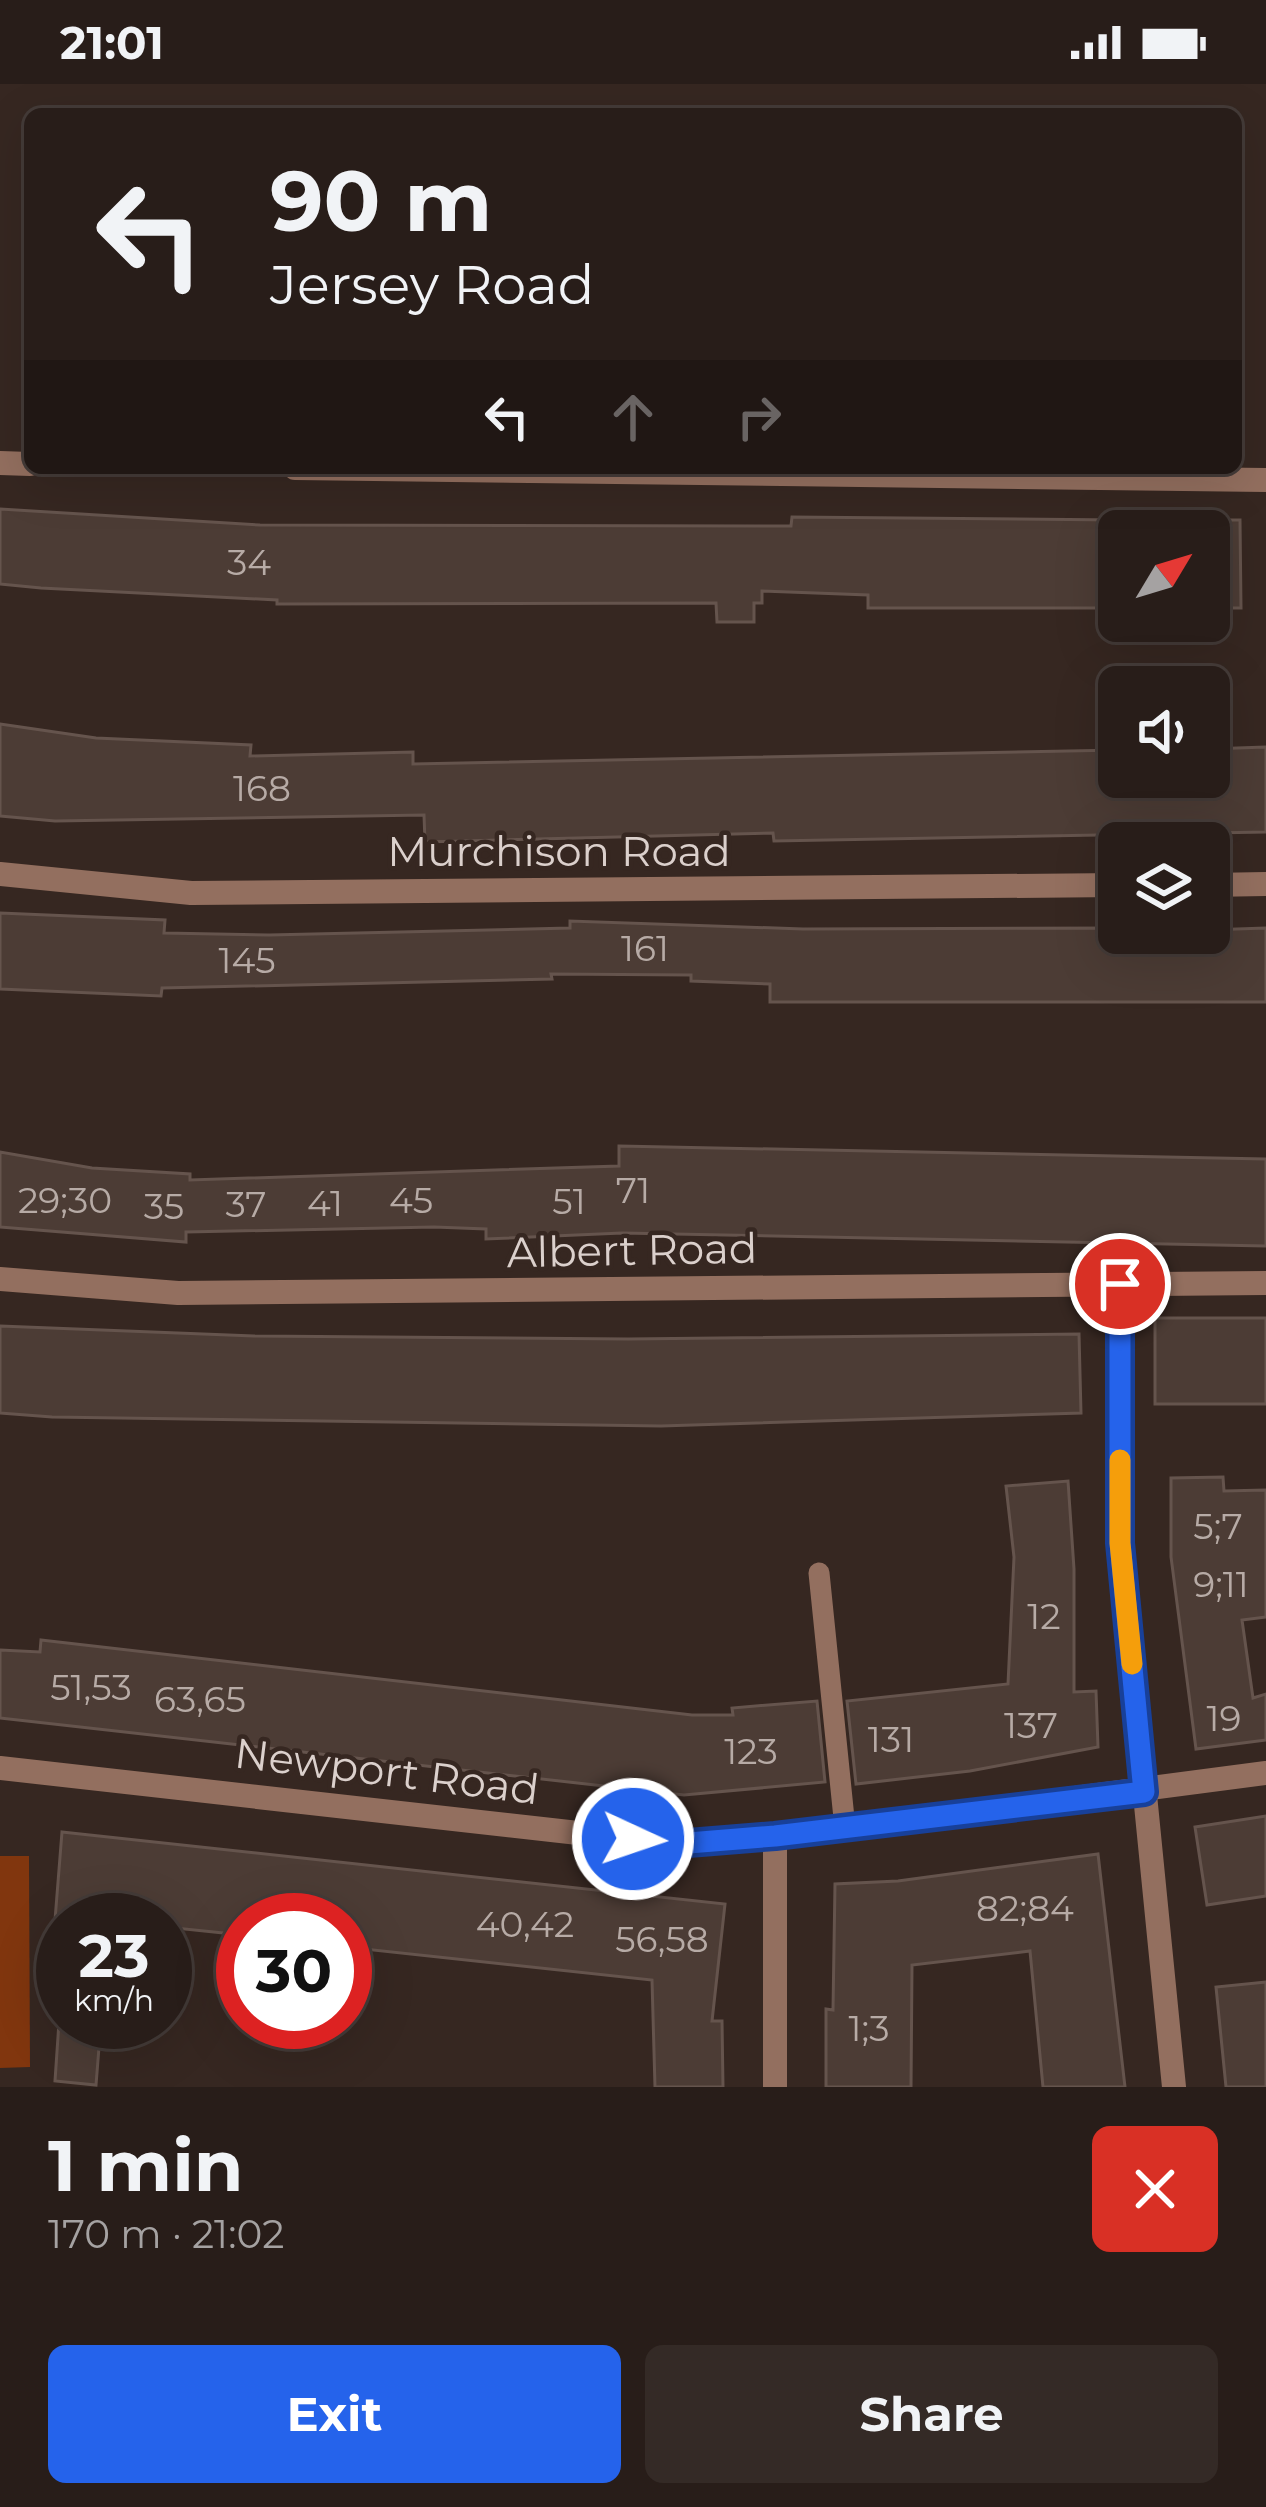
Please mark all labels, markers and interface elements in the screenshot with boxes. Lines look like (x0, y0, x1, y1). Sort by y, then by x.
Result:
text: 21:01 (60, 15, 164, 70)
text: 90 m (270, 150, 492, 252)
icon: left (72, 156, 228, 312)
text: Jersey Road (270, 252, 594, 318)
icon: left (474, 384, 540, 450)
icon: ahead (600, 384, 666, 450)
icon: right (726, 384, 792, 450)
north arrow (1098, 510, 1230, 642)
map controls (1098, 510, 1230, 954)
house number: 34 (227, 540, 271, 584)
button: sound (1098, 666, 1230, 798)
house number: 168 (233, 766, 291, 810)
button: layers (1098, 822, 1230, 954)
street label: Murchison Road (387, 825, 731, 877)
house number: 161 (621, 926, 669, 970)
house number: 145 (218, 938, 276, 982)
house number: 71 (616, 1168, 650, 1212)
house number: 29;30 (18, 1178, 112, 1222)
house number: 45 (389, 1178, 433, 1222)
house number: 51 (552, 1179, 586, 1223)
house number: 41 (307, 1181, 343, 1225)
house number: 37 (225, 1182, 267, 1226)
house number: 35 (144, 1184, 184, 1228)
street label: Albert Road (506, 1222, 758, 1278)
pin (1069, 1233, 1171, 1335)
icon: arrive (1087, 1251, 1153, 1317)
house number: 5;7 (1193, 1504, 1243, 1548)
house number: 9;11 (1193, 1562, 1249, 1606)
house number: 12 (1027, 1594, 1061, 1638)
house number: 51,53 (50, 1665, 132, 1709)
house number: 63,65 (154, 1677, 246, 1721)
house number: 19 (1207, 1696, 1241, 1740)
house number: 137 (1004, 1703, 1058, 1747)
house number: 131 (868, 1717, 914, 1761)
street label: Newport Road (232, 1727, 542, 1815)
house number: 123 (724, 1729, 778, 1773)
position arrow (570, 1776, 696, 1902)
house number: 82;84 (976, 1886, 1074, 1930)
speed limit sign: 30 (216, 1893, 372, 2049)
house number: 40,42 (476, 1902, 574, 1946)
house number: 56,58 (615, 1917, 709, 1961)
text: 23 (79, 1919, 149, 1992)
text: km/h (74, 1982, 154, 2019)
house number: 1;3 (849, 2006, 889, 2050)
text: 1 min (48, 2121, 244, 2209)
button: close (1092, 2126, 1218, 2252)
text: 170 m · 21:02 (48, 2210, 284, 2258)
button: Exit (48, 2345, 621, 2483)
button: Share (645, 2345, 1218, 2483)

